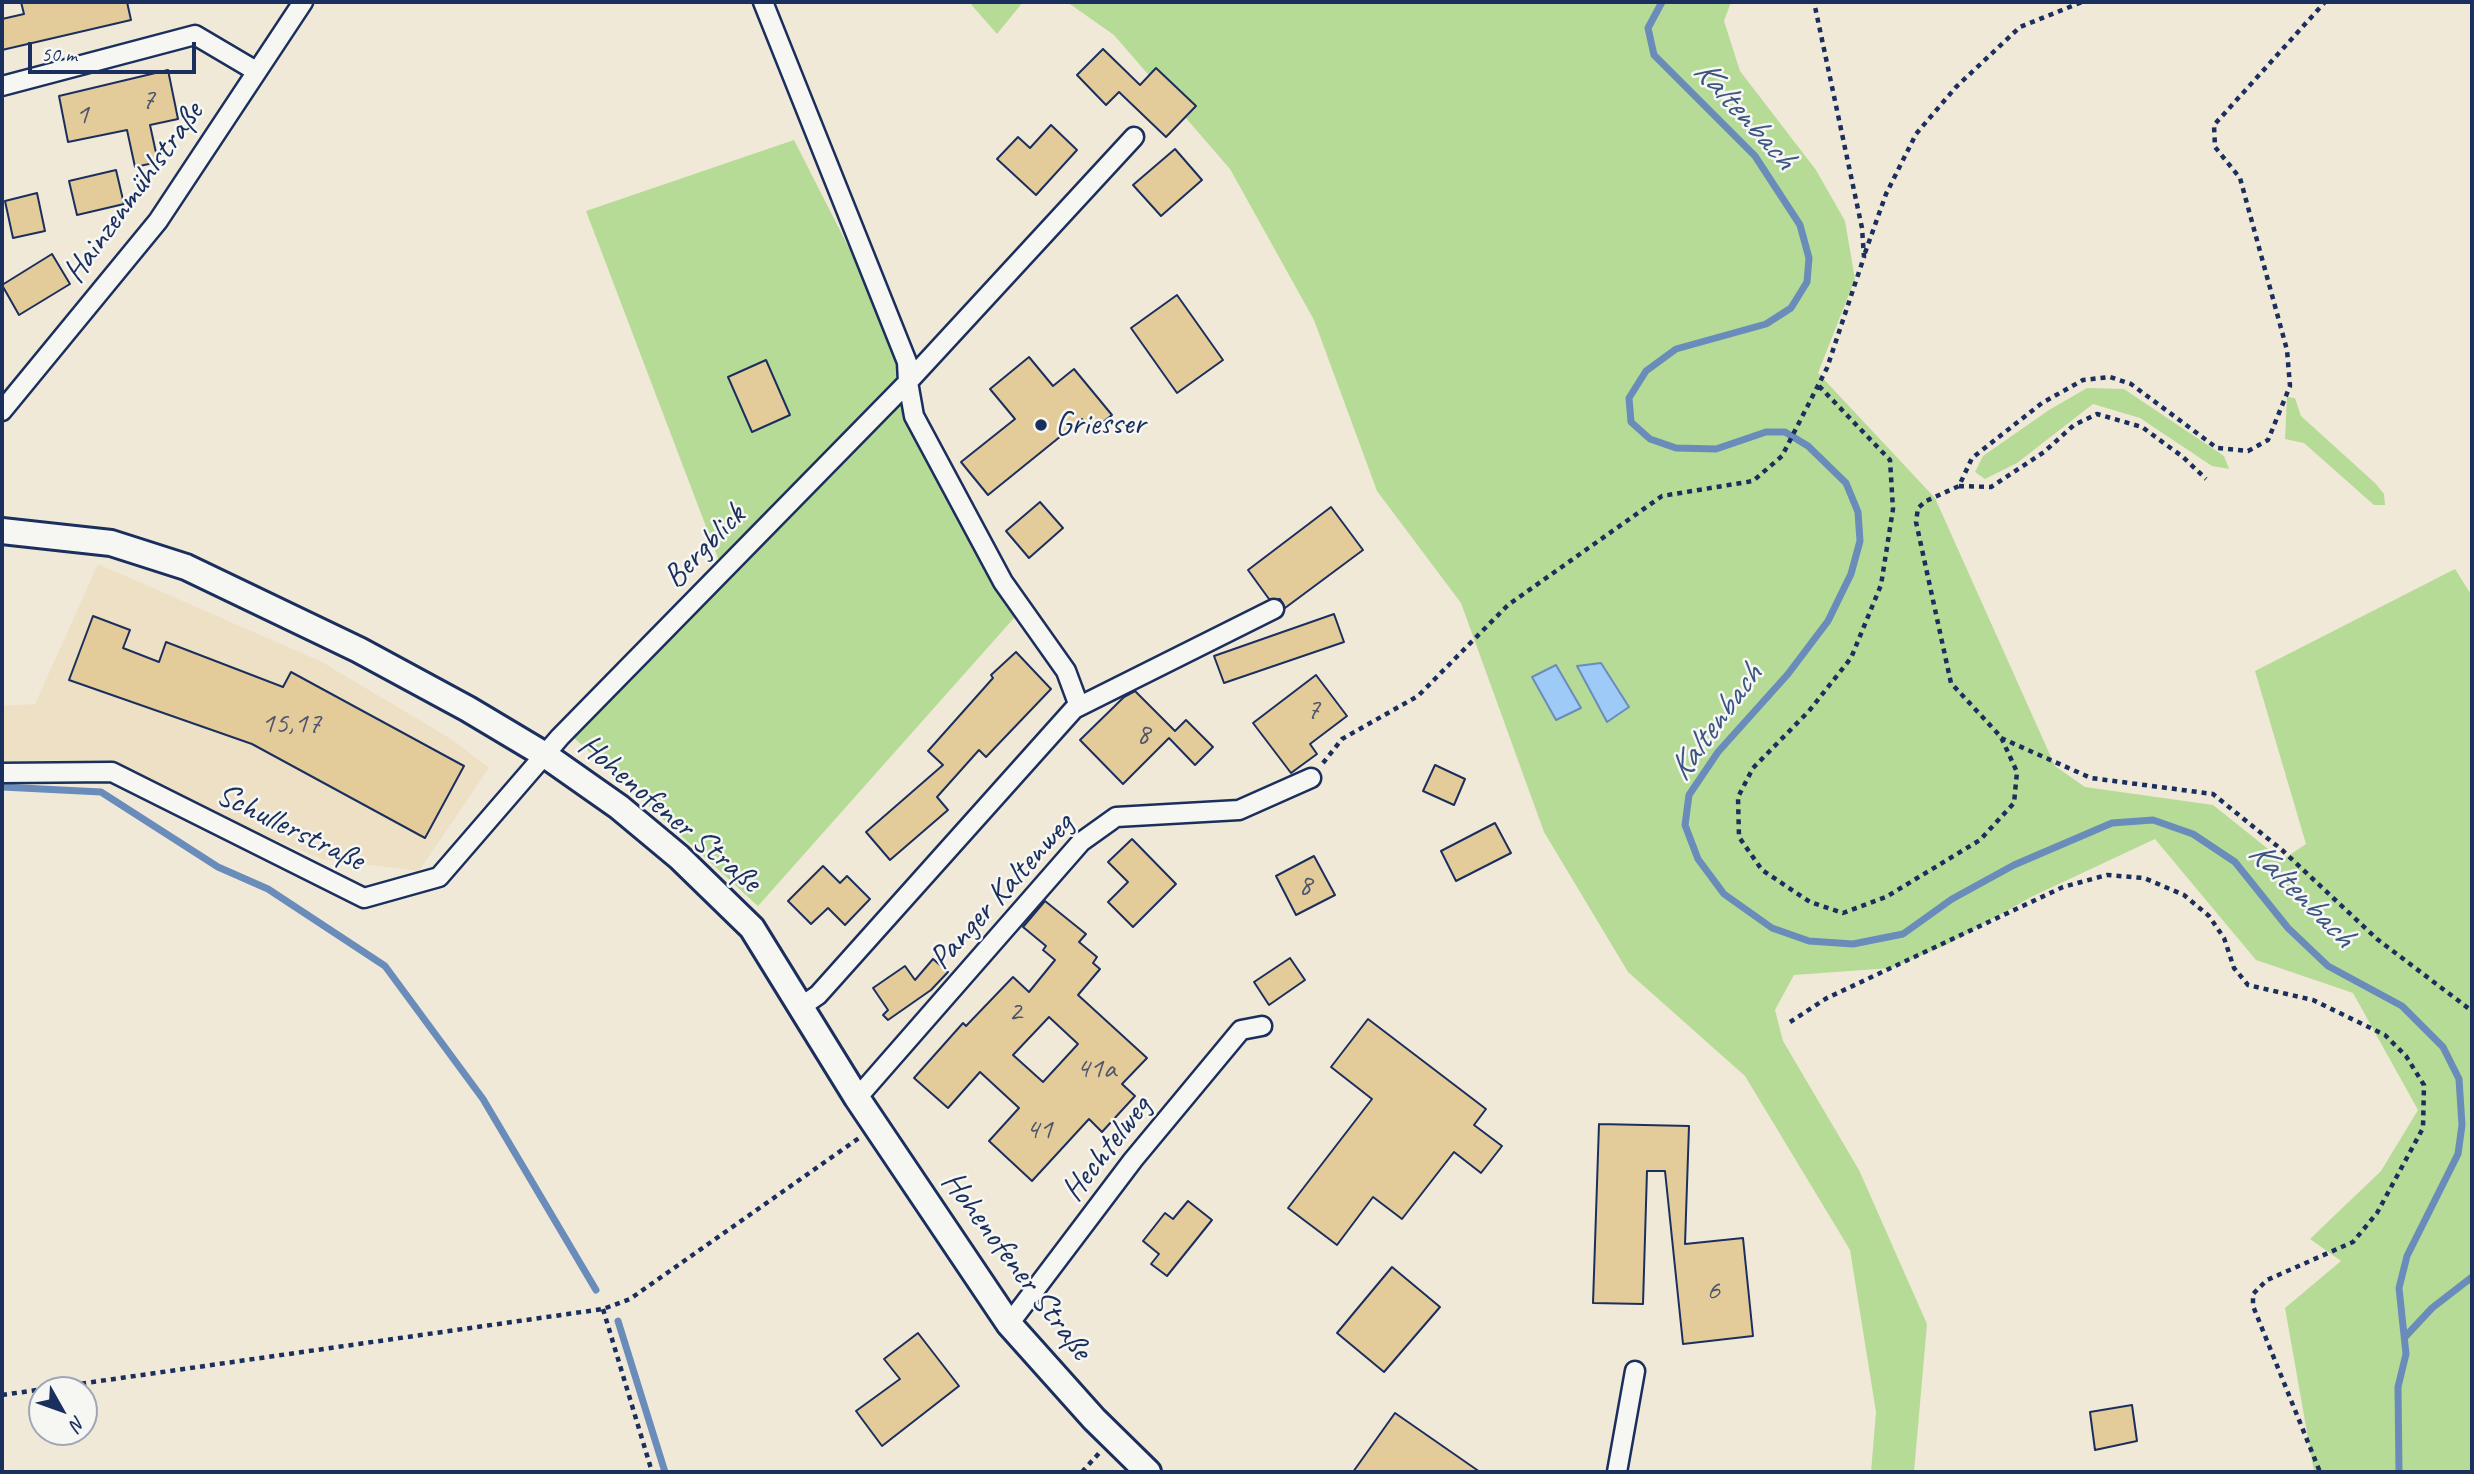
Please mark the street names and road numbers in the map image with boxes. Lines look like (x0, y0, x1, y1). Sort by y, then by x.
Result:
street label: Hainzenmühlstraße (55, 95, 213, 291)
street label: Bergblick (656, 497, 754, 597)
street label: Hohenofener Straße (570, 726, 768, 902)
street label: Schullerstraße (210, 775, 370, 881)
street label: Panger Kaltenweg (921, 806, 1083, 978)
street label: Hechtelweg (1054, 1088, 1160, 1210)
street label: Hohenofener Straße (932, 1164, 1100, 1368)

